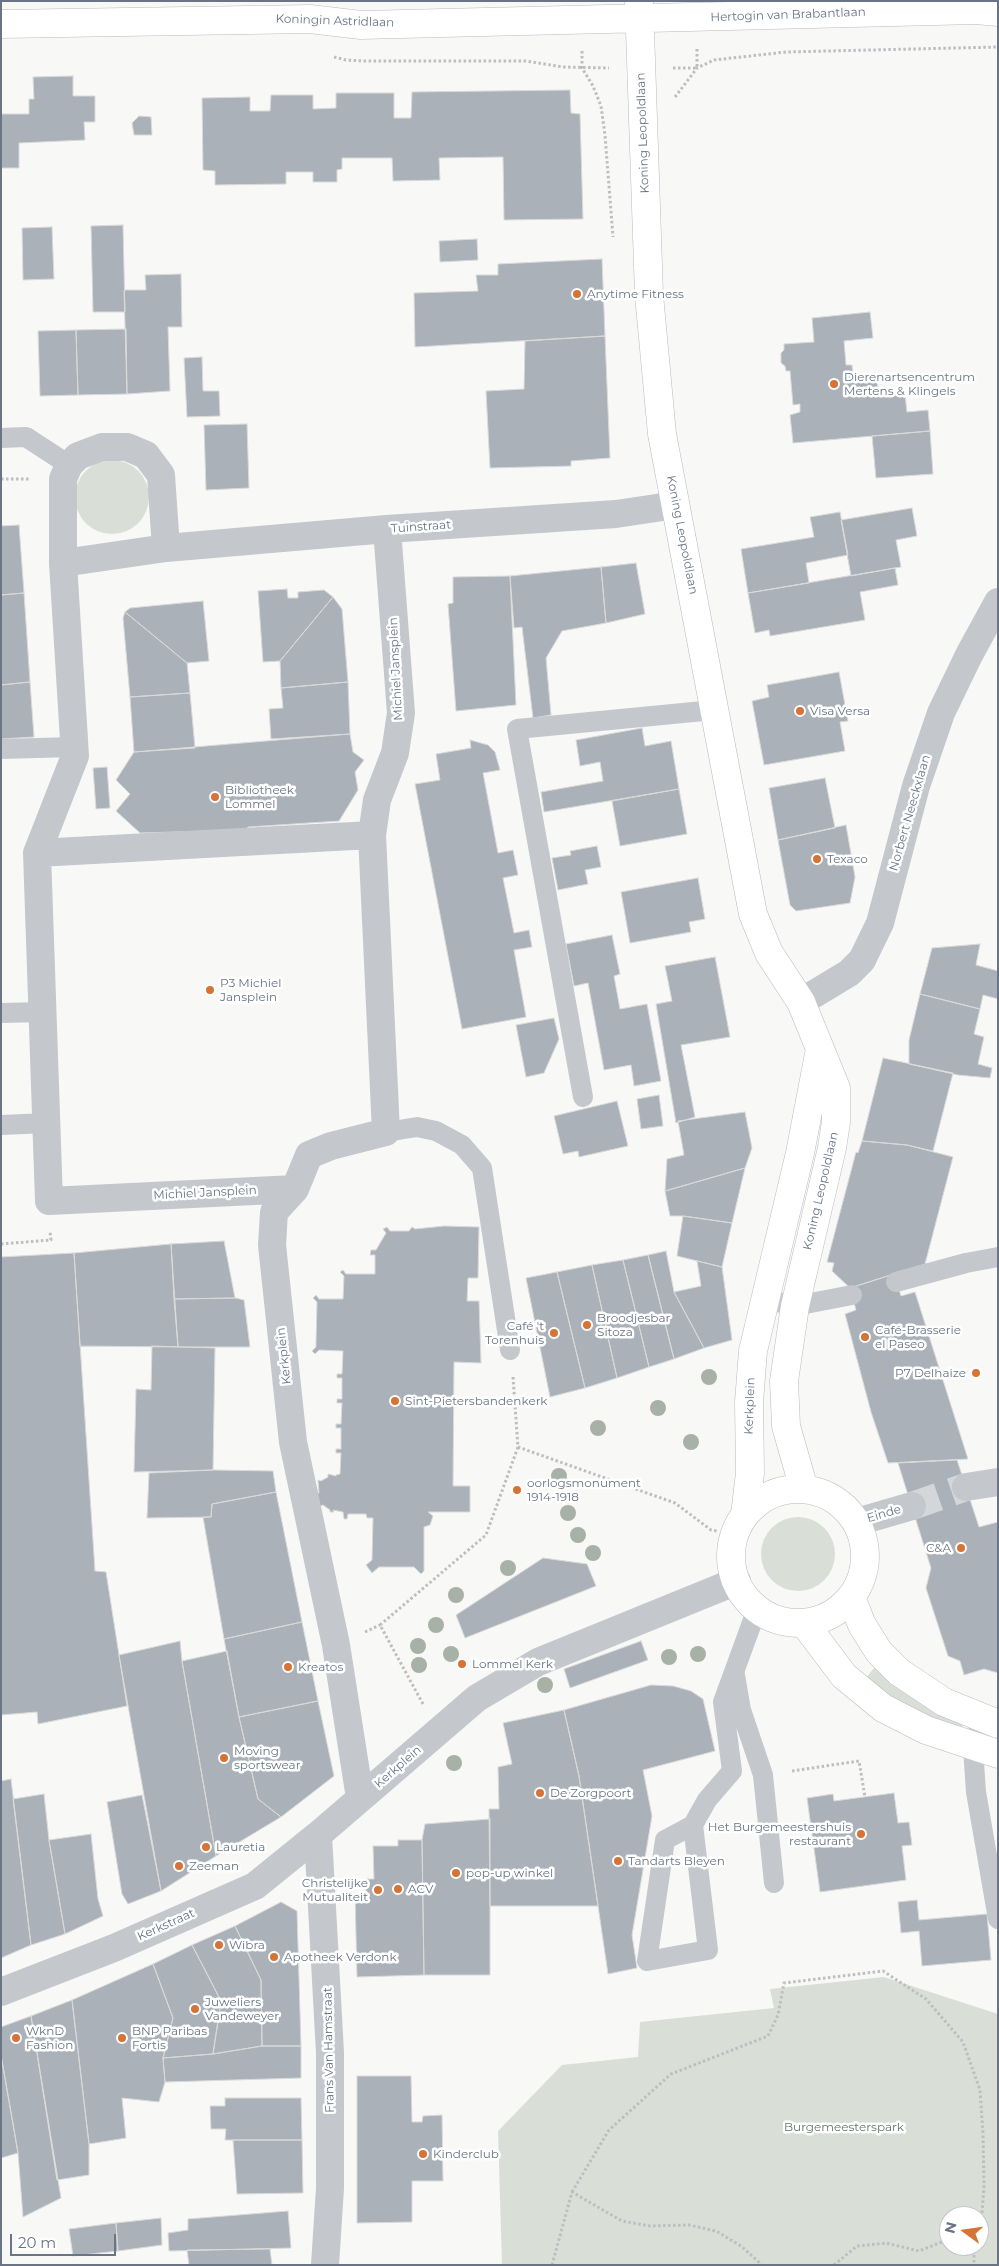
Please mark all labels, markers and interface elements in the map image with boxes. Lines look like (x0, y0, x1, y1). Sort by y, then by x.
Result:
street label: Hertogin van Brabantlaan (710, 5, 866, 25)
street label: Koningin Astridlaan (275, 12, 395, 30)
street label: Koning Leopoldlaan (634, 72, 652, 194)
place label: Anytime Fitness (587, 287, 684, 301)
marker: Anytime Fitness (571, 288, 583, 300)
place label: Dierenartsencentrum Mertens & Klingels (844, 370, 975, 398)
marker: Dierenartsencentrum Mertens & Klingels (828, 378, 840, 390)
street label: Koning Leopoldlaan (663, 474, 701, 596)
street label: Tuinstraat (390, 518, 452, 536)
street label: Michiel Jansplein (386, 617, 406, 721)
place label: Visa Versa (810, 704, 870, 718)
marker: Visa Versa (794, 705, 806, 717)
street label: Norbert Neeckxlaan (887, 753, 933, 873)
place label: Bibliotheek Lommel (225, 783, 294, 811)
marker: Bibliotheek Lommel (209, 791, 221, 803)
place label: Texaco (827, 852, 868, 866)
marker: Texaco (811, 853, 823, 865)
place label: P3 Michiel Jansplein (220, 976, 282, 1004)
marker: P3 Michiel Jansplein (204, 984, 216, 996)
street label: Koning Leopoldlaan (800, 1131, 842, 1251)
street label: Michiel Jansplein (153, 1183, 257, 1203)
place label: Broodjesbar Sitoza (597, 1311, 670, 1339)
place label: Café 't Torenhuis (485, 1319, 544, 1347)
marker: Broodjesbar Sitoza (581, 1319, 593, 1331)
place label: Café-Brasserie el Paseo (875, 1323, 961, 1351)
street label: Kerkplein (274, 1327, 294, 1385)
marker: Café 't Torenhuis (548, 1327, 560, 1339)
marker: Café-Brasserie el Paseo (859, 1331, 871, 1343)
place label: P7 Delhaize (895, 1366, 966, 1380)
marker: P7 Delhaize (970, 1367, 982, 1379)
street label: Kerkplein (742, 1377, 758, 1435)
place label: Sint-Pietersbandenkerk (405, 1394, 548, 1408)
marker: Sint-Pietersbandenkerk (389, 1395, 401, 1407)
place label: oorlogsmonument 1914-1918 (527, 1476, 641, 1504)
marker: oorlogsmonument 1914-1918 (511, 1484, 523, 1496)
street label: Einde (865, 1502, 903, 1526)
place label: C&A (926, 1541, 951, 1555)
marker: C&A (955, 1542, 967, 1554)
place label: Lommel Kerk (472, 1657, 553, 1671)
marker: Lommel Kerk (456, 1658, 468, 1670)
place label: Kreatos (298, 1660, 343, 1674)
marker: Kreatos (282, 1661, 294, 1673)
street label: Kerkplein (372, 1743, 424, 1791)
place label: Moving sportswear (234, 1744, 300, 1772)
marker: Moving sportswear (218, 1752, 230, 1764)
place label: De Zorgpoort (550, 1786, 631, 1800)
marker: De Zorgpoort (534, 1787, 546, 1799)
place label: Het Burgemeestershuis restaurant (708, 1820, 851, 1848)
marker: Het Burgemeestershuis restaurant (855, 1828, 867, 1840)
place label: Lauretia (216, 1840, 265, 1854)
marker: Lauretia (200, 1841, 212, 1853)
place label: Tandarts Bleyen (628, 1854, 725, 1868)
marker: Tandarts Bleyen (612, 1855, 624, 1867)
place label: Zeeman (189, 1859, 239, 1873)
marker: Zeeman (173, 1860, 185, 1872)
place label: pop-up winkel (466, 1866, 553, 1880)
marker: pop-up winkel (450, 1867, 462, 1879)
place label: Christelijke Mutualiteit (302, 1876, 368, 1904)
place label: ACV (408, 1882, 433, 1896)
marker: ACV (392, 1883, 404, 1895)
marker: Christelijke Mutualiteit (372, 1884, 384, 1896)
street label: Kerkstraat (135, 1906, 197, 1944)
place label: Wibra (229, 1938, 265, 1952)
marker: Wibra (213, 1939, 225, 1951)
place label: Apotheek Verdonk (284, 1950, 397, 1964)
marker: Apotheek Verdonk (268, 1951, 280, 1963)
street label: Frans Van Hamstraat (321, 1987, 337, 2113)
place label: Juweliers Vandeweyer (205, 1995, 279, 2023)
marker: Juweliers Vandeweyer (189, 2003, 201, 2015)
place label: WknD Fashion (26, 2024, 73, 2052)
place label: BNP Paribas Fortis (132, 2024, 207, 2052)
marker: WknD Fashion (10, 2032, 22, 2044)
marker: BNP Paribas Fortis (116, 2032, 128, 2044)
park label: Burgemeesterspark (784, 2120, 904, 2134)
place label: Kinderclub (433, 2147, 499, 2161)
marker: Kinderclub (417, 2148, 429, 2160)
north arrow (939, 2206, 989, 2256)
text: N (940, 2220, 961, 2235)
scale bar (12, 2224, 119, 2256)
text: 20 m (18, 2233, 56, 2252)

